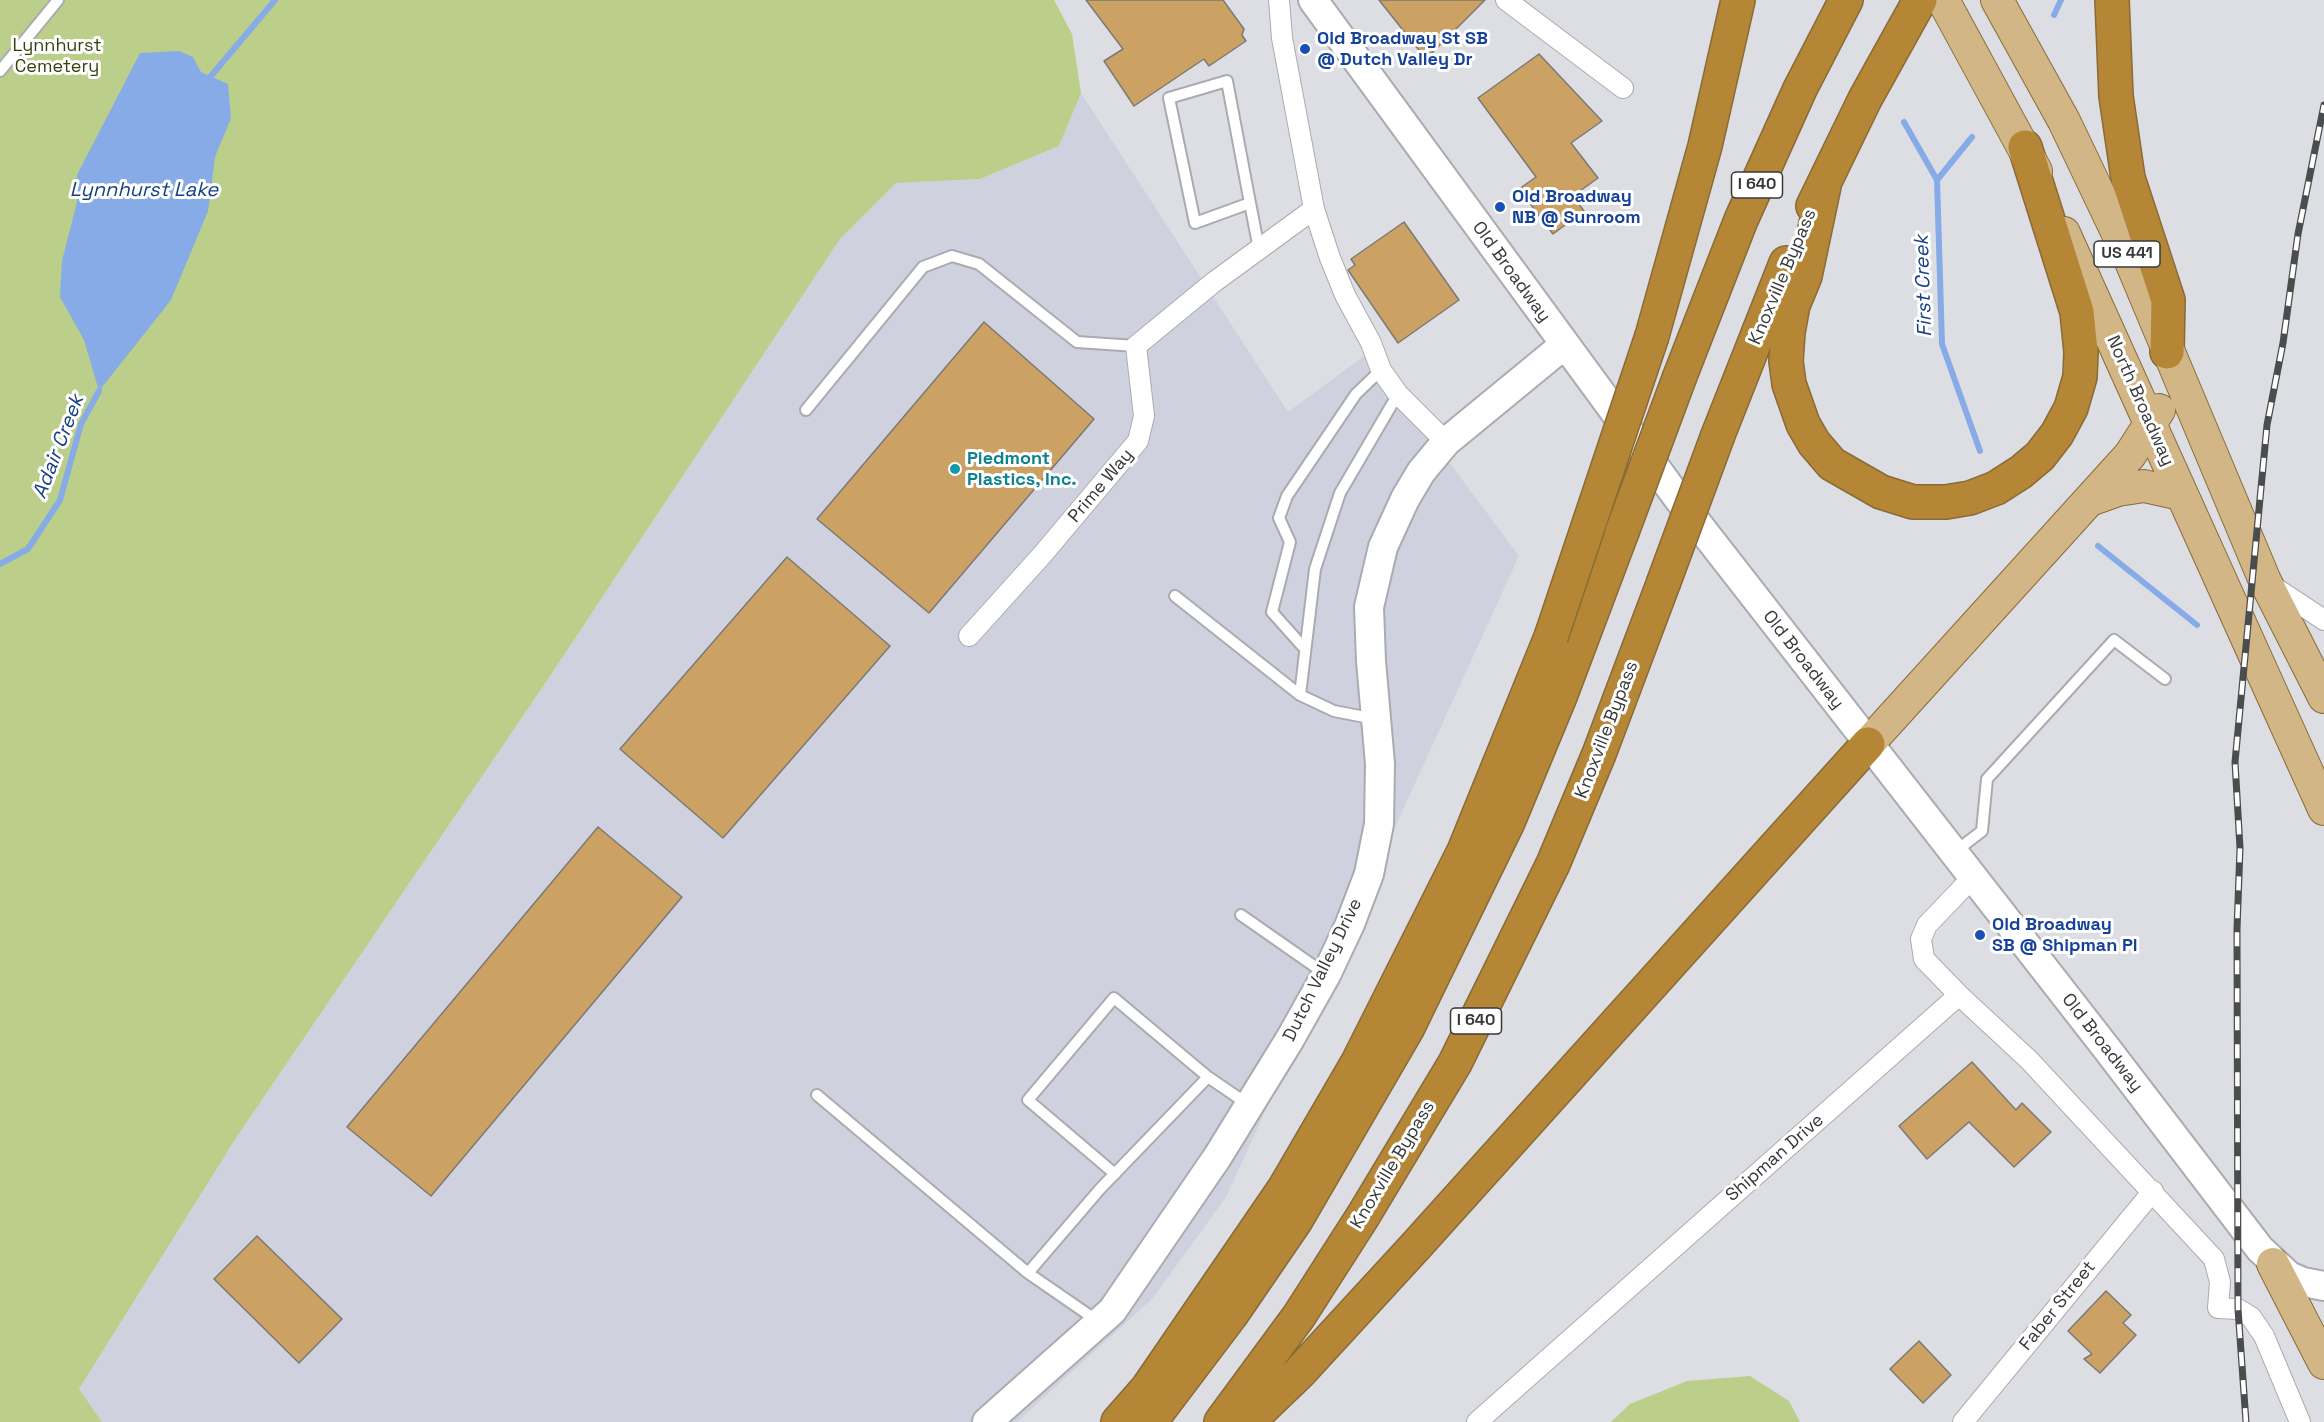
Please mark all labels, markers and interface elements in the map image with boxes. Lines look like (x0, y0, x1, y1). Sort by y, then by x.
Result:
place label: Old Broadway St SB @ Dutch Valley Dr (1317, 28, 1488, 70)
park label: Lynnhurst Cemetery (13, 35, 101, 78)
marker: Old Broadway St SB @ Dutch Valley Dr (1298, 42, 1312, 56)
road number: I 640 (1732, 172, 1782, 198)
water label: Lynnhurst Lake (70, 179, 218, 203)
place label: Old Broadway NB @ Sunroom (1512, 186, 1641, 228)
marker: Old Broadway NB @ Sunroom (1493, 200, 1507, 214)
street label: Knoxville Bypass (1745, 206, 1821, 348)
street label: Old Broadway (1467, 217, 1555, 327)
water label: First Creek (1910, 235, 1938, 337)
road number: US 441 (2094, 241, 2160, 267)
street label: North Broadway (2102, 332, 2178, 470)
water label: Adair Creek (28, 392, 90, 502)
street label: Prime Way (1064, 445, 1138, 527)
place label: Piedmont Plastics, Inc. (967, 448, 1077, 490)
marker: Piedmont Plastics, Inc. (948, 462, 962, 476)
street label: Old Broadway (1758, 606, 1848, 714)
street label: Knoxville Bypass (1571, 658, 1643, 802)
street label: Dutch Valley Drive (1279, 895, 1367, 1045)
place label: Old Broadway SB @ Shipman Pl (1992, 914, 2138, 956)
marker: Old Broadway SB @ Shipman Pl (1973, 928, 1987, 942)
street label: Old Broadway (2057, 989, 2147, 1097)
road number: I 640 (1450, 1008, 1502, 1034)
street label: Knoxville Bypass (1346, 1097, 1440, 1233)
street label: Shipman Drive (1722, 1110, 1828, 1206)
street label: Faber Street (2015, 1257, 2101, 1355)

